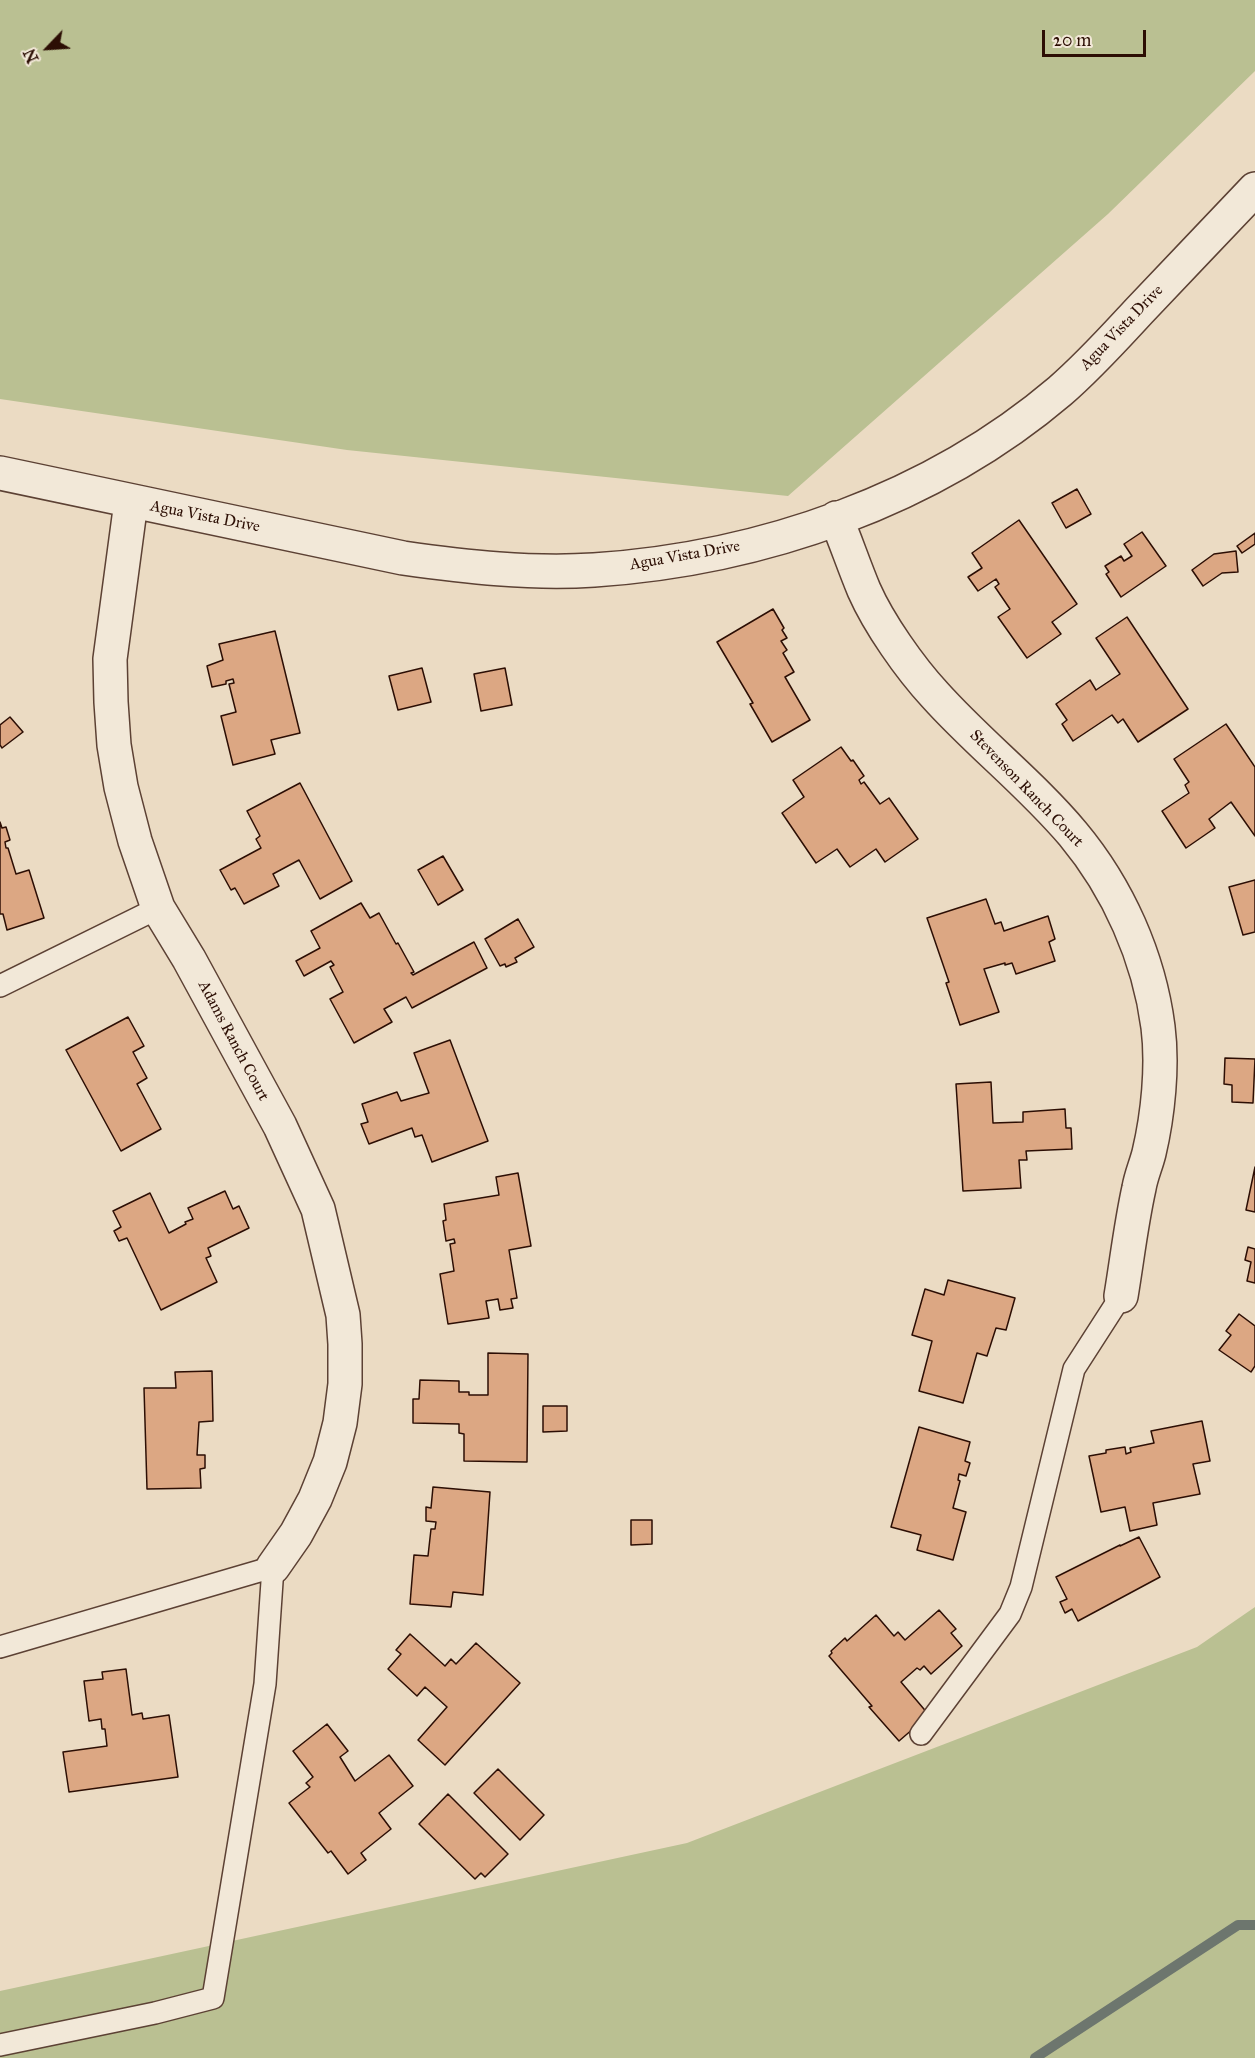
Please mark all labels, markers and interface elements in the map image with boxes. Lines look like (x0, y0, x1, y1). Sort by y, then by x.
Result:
north arrow (18, 18, 78, 78)
scale bar (1045, 18, 1148, 56)
text: 20 m (1053, 29, 1091, 51)
text: N (20, 46, 43, 66)
street label: Agua Vista Drive (1076, 281, 1168, 375)
street label: Agua Vista Drive (149, 497, 261, 537)
street label: Agua Vista Drive (629, 537, 741, 575)
street label: Stevenson Ranch Court (965, 726, 1087, 852)
street label: Adams Ranch Court (193, 978, 273, 1104)

